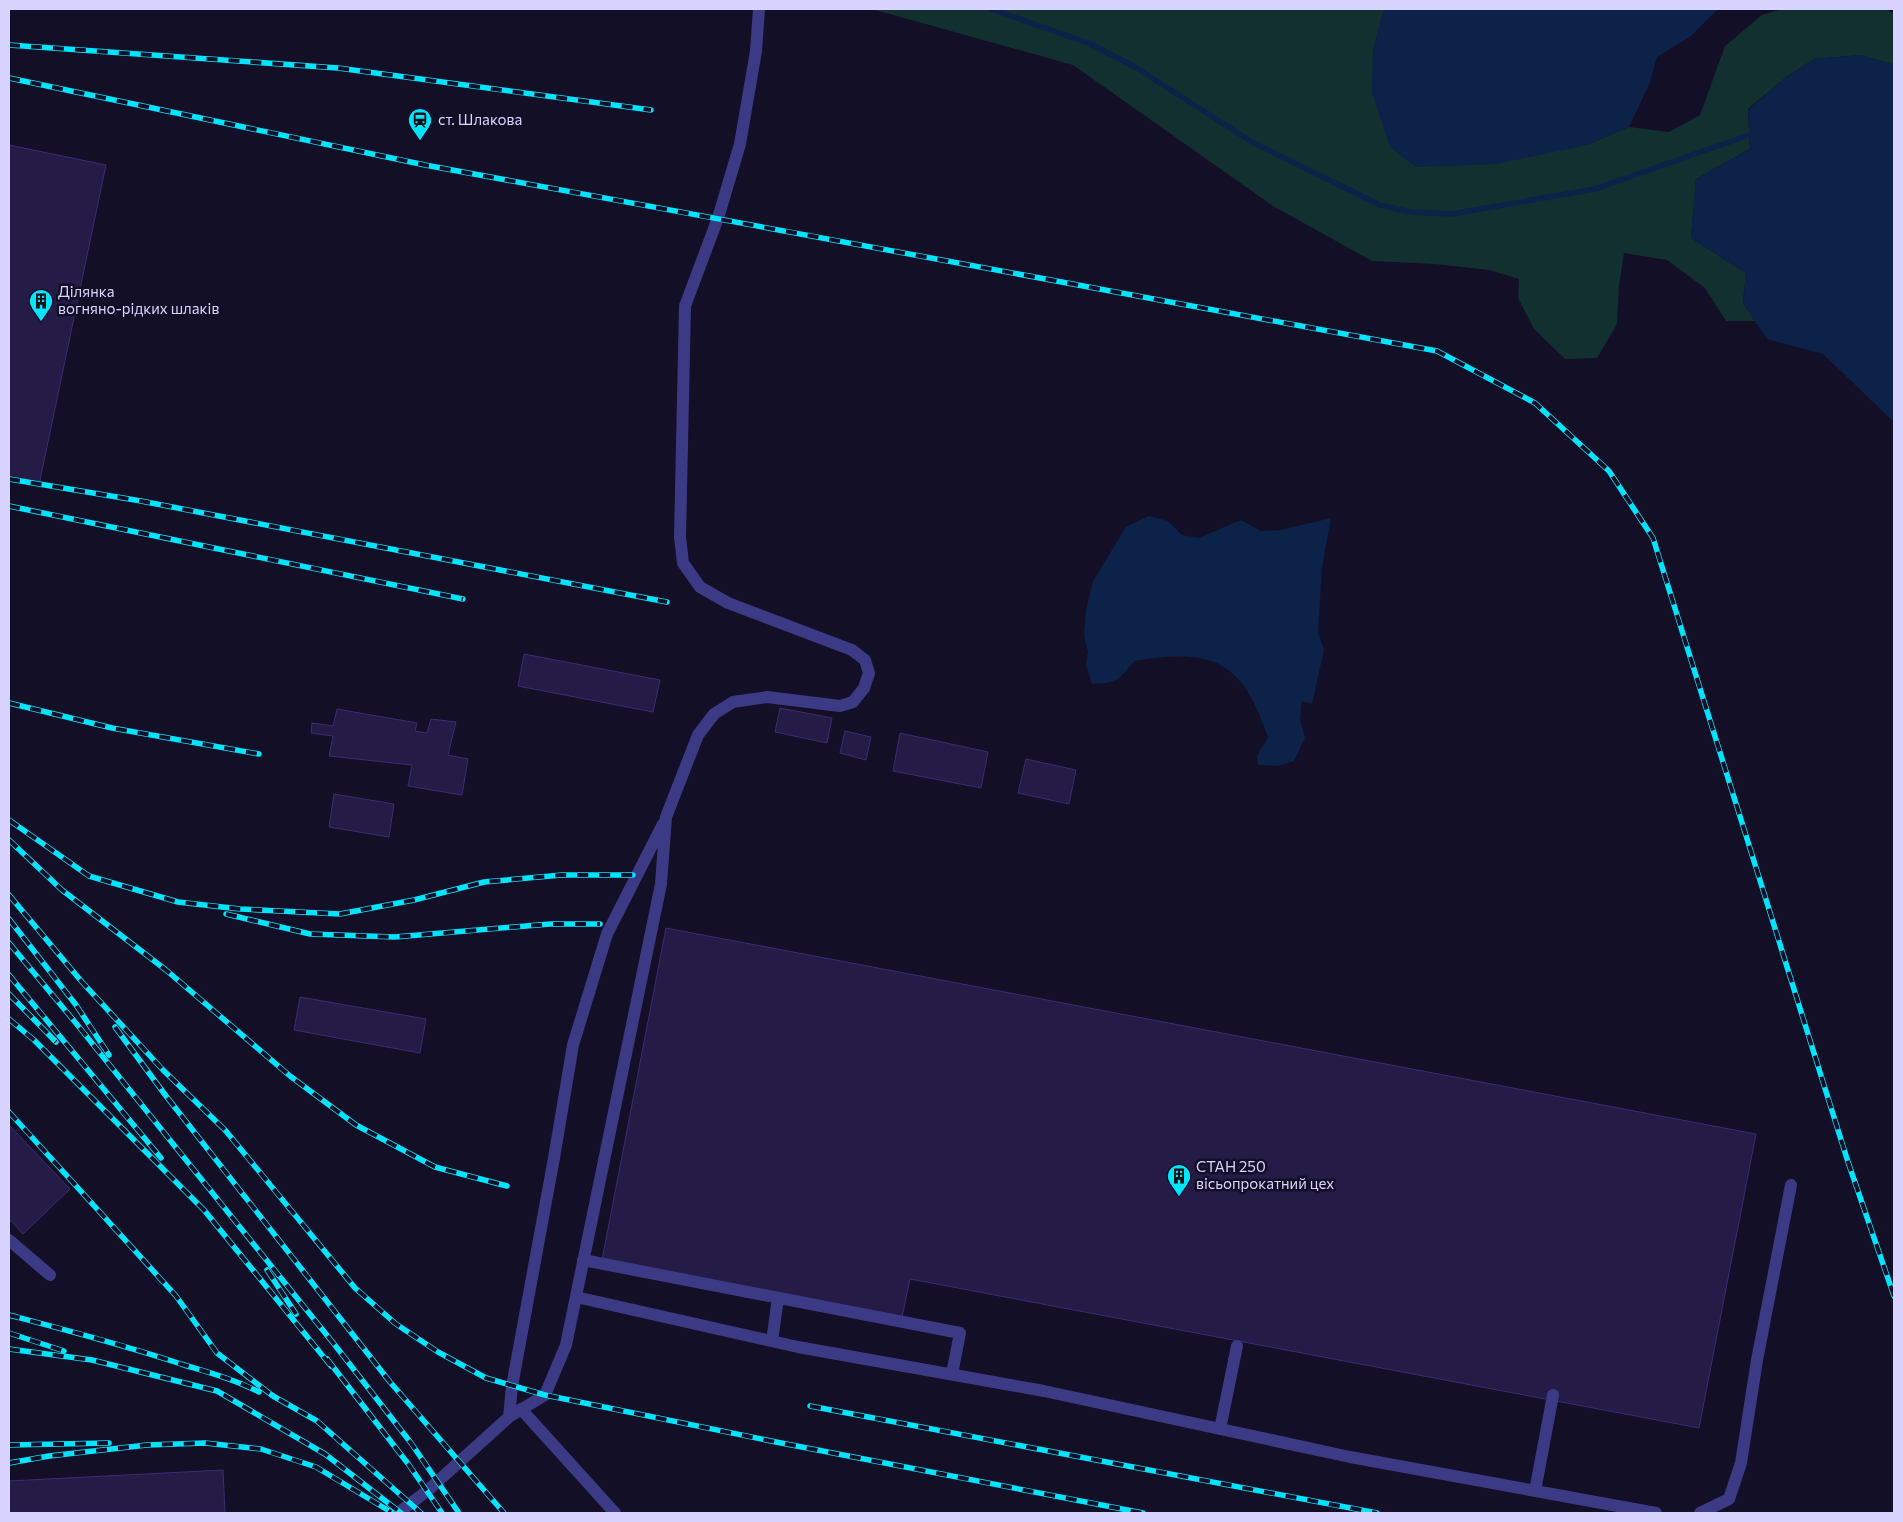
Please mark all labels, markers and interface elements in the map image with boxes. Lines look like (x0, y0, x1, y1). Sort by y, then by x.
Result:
station icon: ст. Шлакова (407, 107, 433, 141)
place label: ст. Шлакова (438, 110, 522, 128)
place label: Ділянка вогняно-рідких шлаків (58, 282, 219, 317)
building icon: Ділянка вогняно-рідких шлаків (28, 288, 54, 322)
place label: СТАН 250 вісьопрокатний цех (1196, 1157, 1334, 1192)
building icon: СТАН 250 вісьопрокатний цех (1166, 1163, 1192, 1197)

